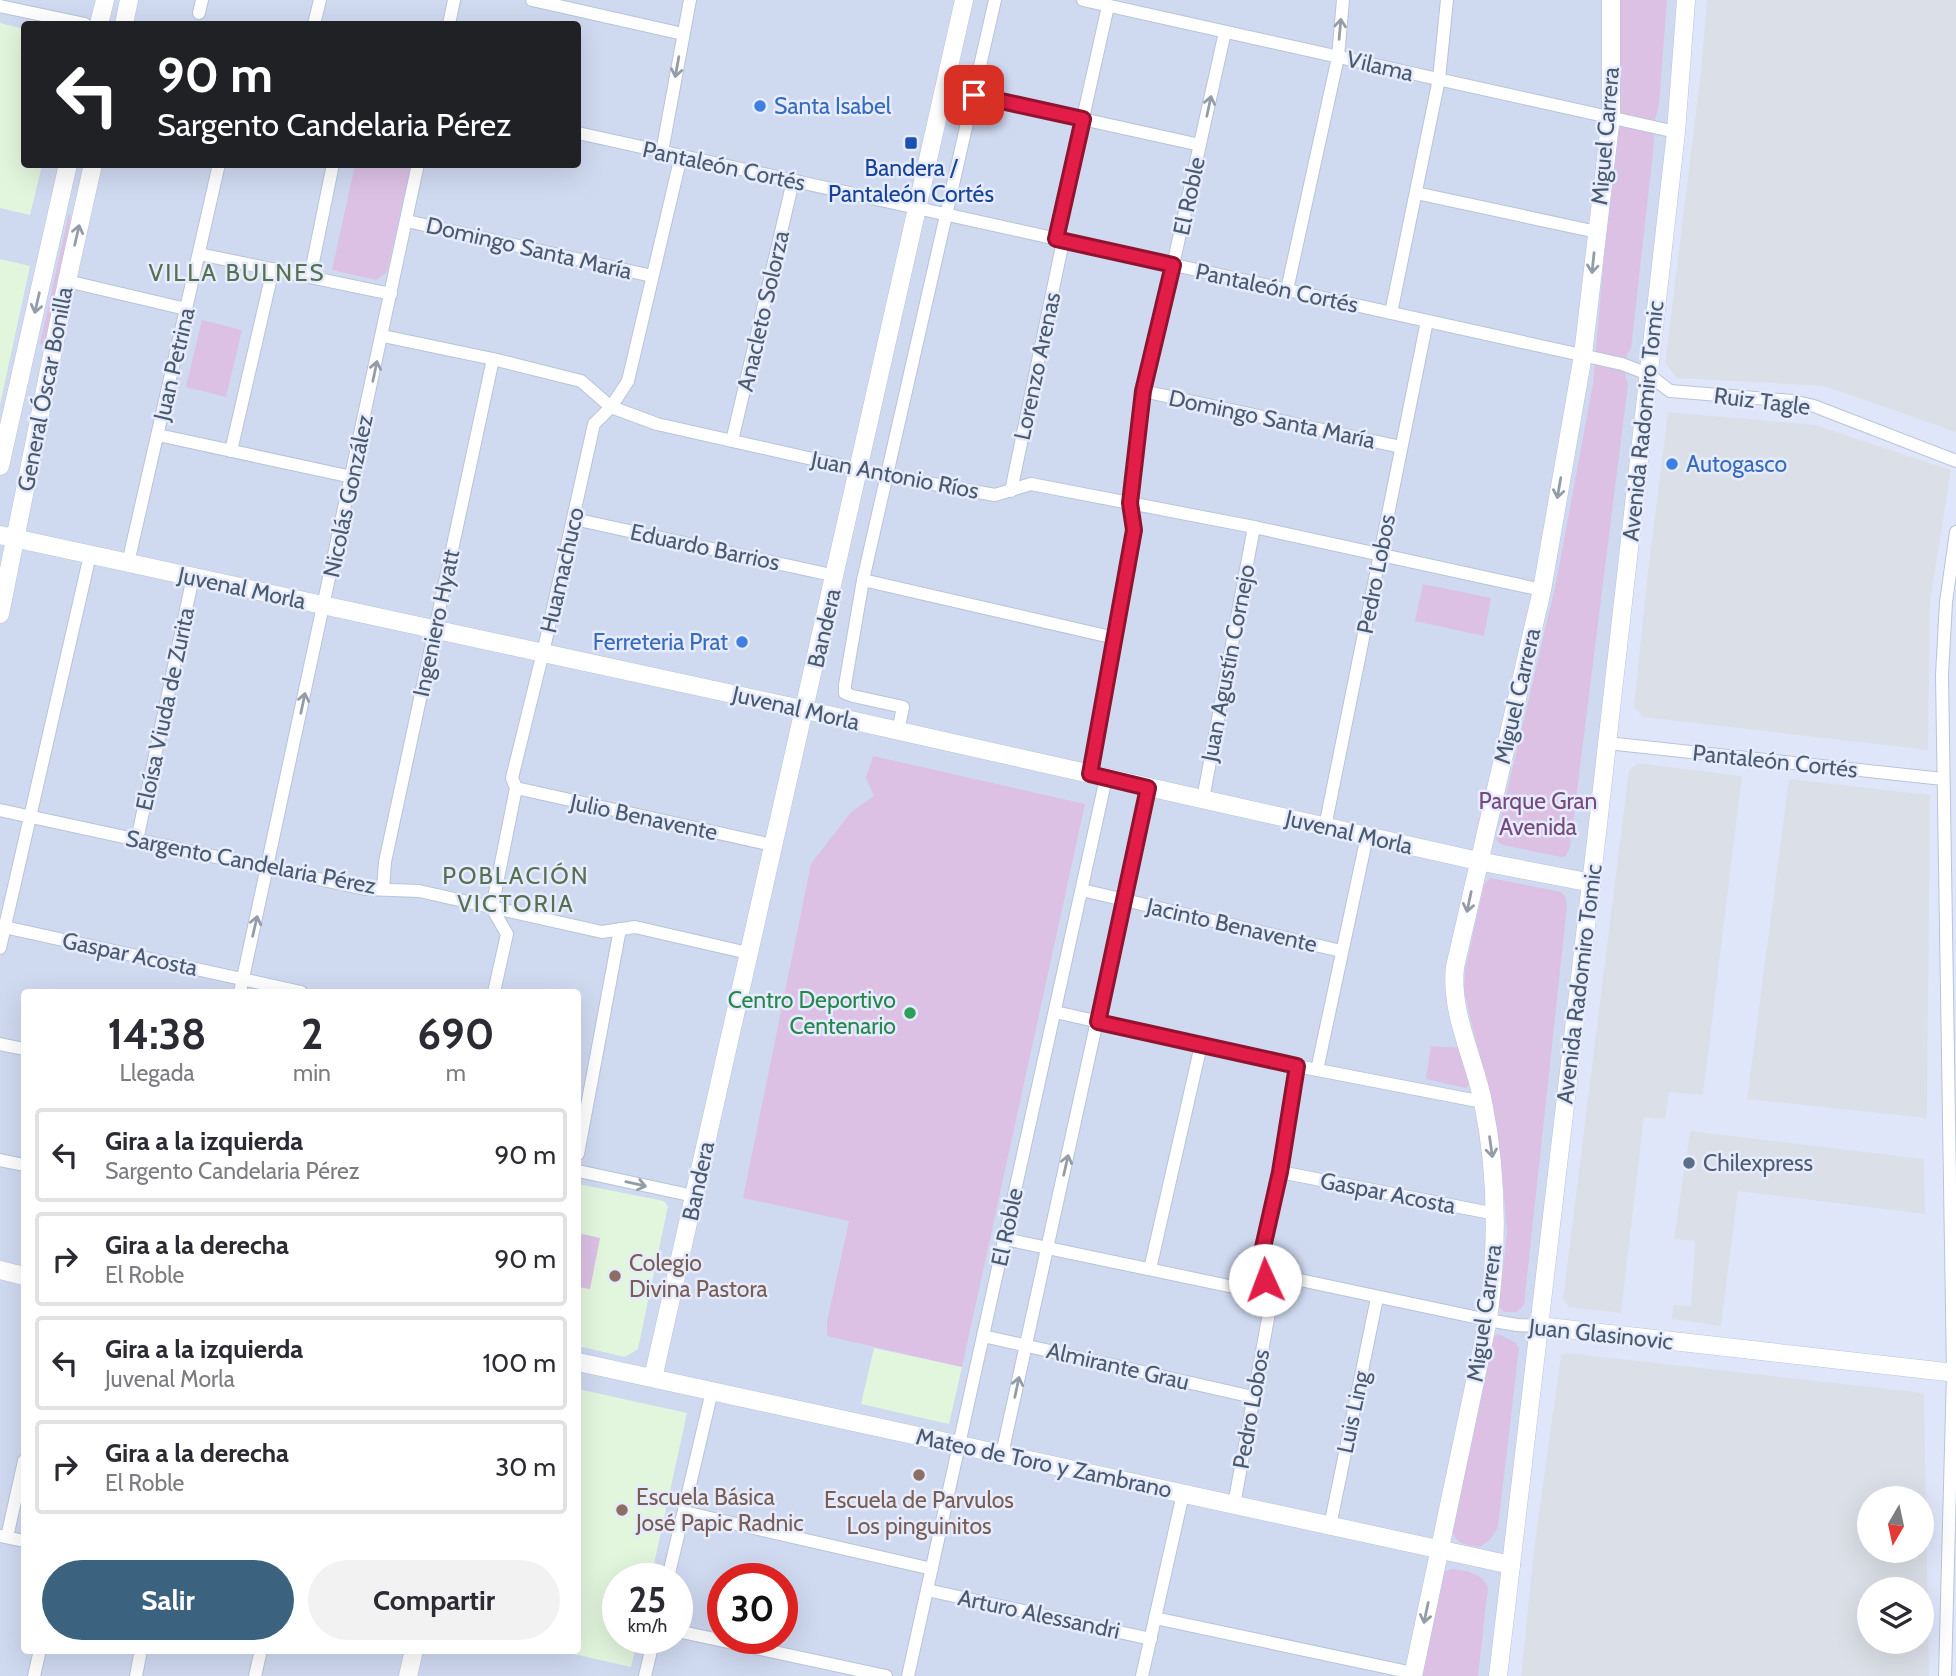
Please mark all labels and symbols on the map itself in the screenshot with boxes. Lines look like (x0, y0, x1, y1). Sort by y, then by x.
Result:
one-way arrow (1334, 18, 1347, 40)
street label: Vilama (1344, 45, 1416, 87)
one-way arrow (670, 55, 683, 78)
pin (944, 65, 1004, 125)
street label: Miguel Carrera (1585, 66, 1625, 206)
place label: Santa Isabel (774, 92, 892, 120)
one-way arrow (1202, 95, 1216, 118)
marker: Santa Isabel (752, 98, 768, 114)
street label: Pantaleón Cortés (640, 135, 808, 197)
marker: Bandera / Pantaleón Cortés (903, 135, 919, 151)
place label: Bandera / Pantaleón Cortés (828, 154, 994, 208)
street label: El Roble (1167, 154, 1211, 238)
street label: Domingo Santa María (423, 211, 635, 285)
one-way arrow (71, 224, 84, 247)
street label: Anacleto Solorza (731, 228, 795, 394)
one-way arrow (1586, 251, 1599, 274)
street label: Pantaleón Cortés (1193, 257, 1361, 319)
district label: VILLA BULNES (149, 258, 325, 287)
street label: General Óscar Bonilla (11, 284, 79, 494)
street label: Lorenzo Arenas (1008, 290, 1066, 442)
one-way arrow (29, 291, 43, 314)
street label: Avenida Radomiro Tomic (1616, 299, 1670, 543)
street label: Juan Petrina (147, 305, 201, 424)
one-way arrow (368, 360, 382, 383)
street label: Ruiz Tagle (1712, 381, 1812, 421)
street label: Domingo Santa María (1166, 383, 1378, 455)
street label: Nicolás González (317, 412, 379, 580)
street label: Juan Antonio Ríos (808, 445, 981, 505)
place label: Autogasco (1686, 450, 1787, 478)
marker: Autogasco (1664, 456, 1680, 472)
one-way arrow (1552, 476, 1565, 499)
street label: Huamachuco (534, 504, 590, 636)
street label: Pedro Lobos (1351, 512, 1401, 636)
street label: Eduardo Barrios (628, 517, 782, 577)
street label: Ingeniero Hyatt (407, 547, 465, 699)
street label: Juvenal Morla (175, 561, 308, 615)
street label: Juan Agustín Cornejo (1195, 562, 1261, 765)
street label: Bandera (801, 586, 847, 670)
street label: Eloísa Viuda de Zurita (130, 605, 200, 813)
street label: Miguel Carrera (1488, 625, 1546, 767)
place label: Ferreteria Prat (593, 628, 728, 656)
marker: Ferreteria Prat (734, 634, 750, 650)
street label: Juvenal Morla (729, 680, 862, 736)
one-way arrow (297, 692, 310, 715)
street label: Pantaleón Cortés (1691, 738, 1859, 784)
park label: Parque Gran Avenida (1479, 787, 1597, 841)
street label: Julio Benavente (567, 788, 720, 846)
street label: Juvenal Morla (1282, 804, 1415, 860)
street label: Sargento Candelaria Pérez (123, 824, 379, 900)
district label: POBLACIÓN VICTORIA (442, 861, 590, 918)
street label: Avenida Radomiro Tomic (1550, 862, 1608, 1106)
one-way arrow (1461, 890, 1475, 913)
street label: Jacinto Benavente (1143, 892, 1320, 958)
one-way arrow (249, 915, 262, 938)
street label: Gaspar Acosta (60, 926, 200, 982)
place label: Centro Deportivo Centenario (728, 986, 896, 1040)
marker: Centro Deportivo Centenario (902, 1005, 918, 1021)
one-way arrow (1484, 1136, 1497, 1158)
street label: Bandera (676, 1139, 720, 1223)
place label: Chilexpress (1703, 1149, 1813, 1177)
one-way arrow (1060, 1154, 1073, 1177)
marker: Chilexpress (1681, 1155, 1697, 1171)
street label: Gaspar Acosta (1318, 1166, 1458, 1220)
one-way arrow (624, 1177, 647, 1191)
street label: El Roble (985, 1185, 1029, 1269)
street label: Miguel Carrera (1460, 1242, 1508, 1384)
position arrow (1228, 1243, 1302, 1317)
place label: Colegio Divina Pastora (629, 1249, 768, 1303)
marker: Colegio Divina Pastora (607, 1268, 623, 1284)
street label: Juan Glasinovic (1527, 1312, 1674, 1355)
street label: Almirante Grau (1044, 1336, 1192, 1396)
street label: Pedro Lobos (1227, 1347, 1275, 1471)
street label: Luis Ling (1331, 1368, 1376, 1456)
one-way arrow (1011, 1376, 1024, 1399)
street label: Mateo de Toro y Zambrano (913, 1422, 1175, 1504)
marker: Escuela de Parvulos Los pinguinitos (911, 1467, 927, 1483)
place label: Escuela Básica José Papic Radnic (635, 1483, 804, 1537)
place label: Escuela de Parvulos Los pinguinitos (824, 1486, 1014, 1540)
north arrow (1857, 1486, 1934, 1563)
marker: Escuela Básica José Papic Radnic (614, 1502, 630, 1518)
speed limit sign: 30 (707, 1563, 798, 1654)
street label: Arturo Alessandri (955, 1583, 1123, 1645)
one-way arrow (1419, 1601, 1433, 1624)

